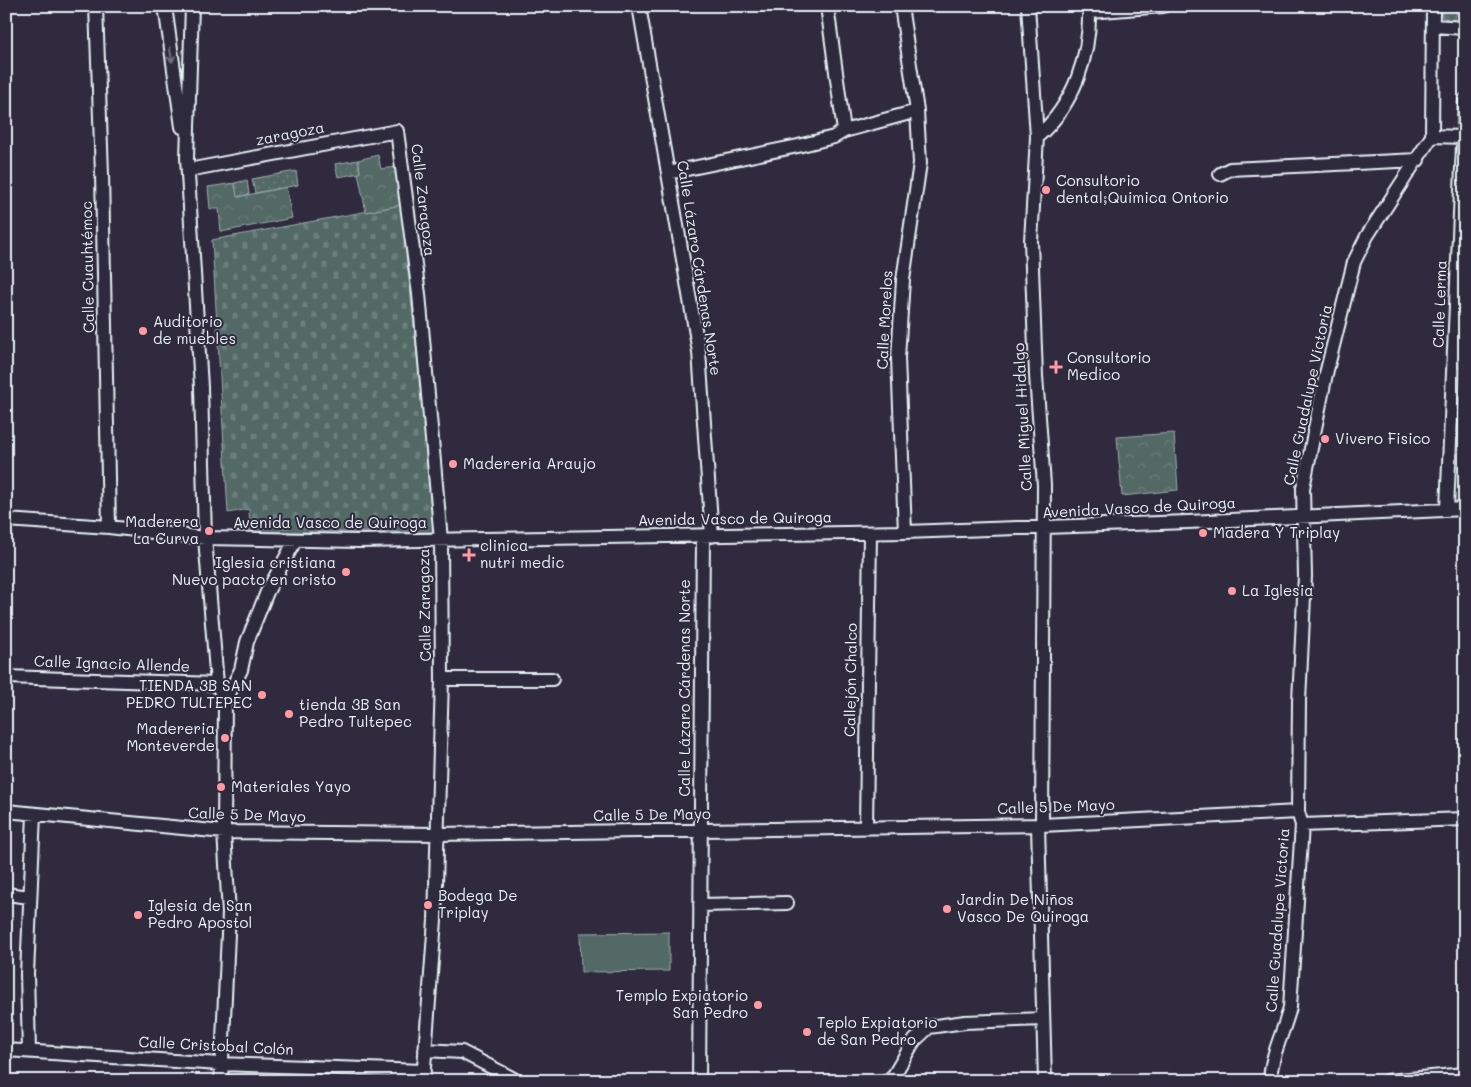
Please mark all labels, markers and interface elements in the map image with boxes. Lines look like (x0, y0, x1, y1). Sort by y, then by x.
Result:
one-way arrow (167, 46, 177, 62)
street label: zaragoza (254, 117, 326, 149)
street label: Calle Zaragoza (407, 142, 441, 257)
street label: Calle Lázaro Cárdenas Norte (673, 159, 727, 377)
place label: Consultorio dental;Quimica Ontorio (1056, 170, 1229, 207)
marker: Consultorio dental;Quimica Ontorio (1040, 184, 1052, 196)
street label: Calle Cuauhtémoc (76, 201, 98, 333)
street label: Calle Lerma (1427, 260, 1451, 348)
street label: Calle Morelos (871, 270, 897, 370)
street label: Calle Guadalupe Victoria (1278, 302, 1336, 487)
place label: Auditorio de muebles (153, 311, 236, 348)
marker: Auditorio de muebles (137, 325, 149, 337)
street label: Calle Miguel Hidalgo (1008, 342, 1036, 492)
place label: Consultorio Medico (1067, 347, 1151, 384)
marker: Consultorio Medico (1049, 360, 1063, 374)
place label: Vivero Fisico (1335, 428, 1430, 448)
marker: Vivero Fisico (1319, 433, 1331, 445)
place label: Madereria Araujo (463, 453, 596, 473)
marker: Madereria Araujo (447, 458, 459, 470)
street label: Avenida Vasco de Quiroga (1042, 492, 1236, 522)
street label: Avenida Vasco de Quiroga (638, 506, 832, 530)
place label: Maderera La Curva (125, 511, 199, 548)
street label: Avenida Vasco de Quiroga (233, 512, 427, 532)
place label: Madera Y Triplay (1213, 522, 1340, 542)
marker: Maderera La Curva (203, 525, 215, 537)
marker: Madera Y Triplay (1197, 527, 1209, 539)
place label: clinica nutri medic (480, 535, 564, 572)
street label: Calle Zaragoza (413, 548, 435, 662)
marker: clinica nutri medic (462, 548, 476, 562)
place label: Iglesia cristiana Nuevo pacto en cristo (172, 552, 336, 589)
marker: Iglesia cristiana Nuevo pacto en cristo (340, 566, 352, 578)
street label: Calle Lázaro Cárdenas Norte (674, 579, 694, 797)
place label: La Iglesia (1242, 580, 1314, 600)
marker: La Iglesia (1226, 585, 1238, 597)
street label: Callejón Chalco (839, 623, 861, 737)
street label: Calle Ignacio Allende (34, 650, 190, 676)
place label: TIENDA 3B SAN PEDRO TULTEPEC (126, 675, 252, 712)
marker: TIENDA 3B SAN PEDRO TULTEPEC (256, 689, 268, 701)
place label: tienda 3B San Pedro Tultepec (299, 694, 412, 731)
marker: tienda 3B San Pedro Tultepec (283, 708, 295, 720)
place label: Madereria Monteverde (126, 718, 215, 755)
marker: Madereria Monteverde (219, 732, 231, 744)
place label: Materiales Yayo (231, 776, 351, 796)
marker: Materiales Yayo (215, 781, 227, 793)
street label: Calle 5 De Mayo (997, 794, 1115, 818)
street label: Calle 5 De Mayo (188, 802, 306, 826)
street label: Calle 5 De Mayo (593, 803, 711, 825)
street label: Calle Guadalupe Victoria (1261, 827, 1293, 1013)
place label: Bodega De Triplay (438, 885, 517, 922)
place label: Jardin De Niños Vasco De Quiroga (957, 889, 1089, 926)
place label: Iglesia de San Pedro Apostol (148, 895, 252, 932)
marker: Bodega De Triplay (422, 899, 434, 911)
marker: Jardin De Niños Vasco De Quiroga (941, 903, 953, 915)
marker: Iglesia de San Pedro Apostol (132, 909, 144, 921)
place label: Templo Expiatorio San Pedro (616, 985, 748, 1022)
marker: Templo Expiatorio San Pedro (752, 999, 764, 1011)
place label: Teplo Expiatorio de San Pedro (817, 1012, 937, 1049)
marker: Teplo Expiatorio de San Pedro (801, 1026, 813, 1038)
street label: Calle Cristobal Colón (138, 1031, 294, 1059)

